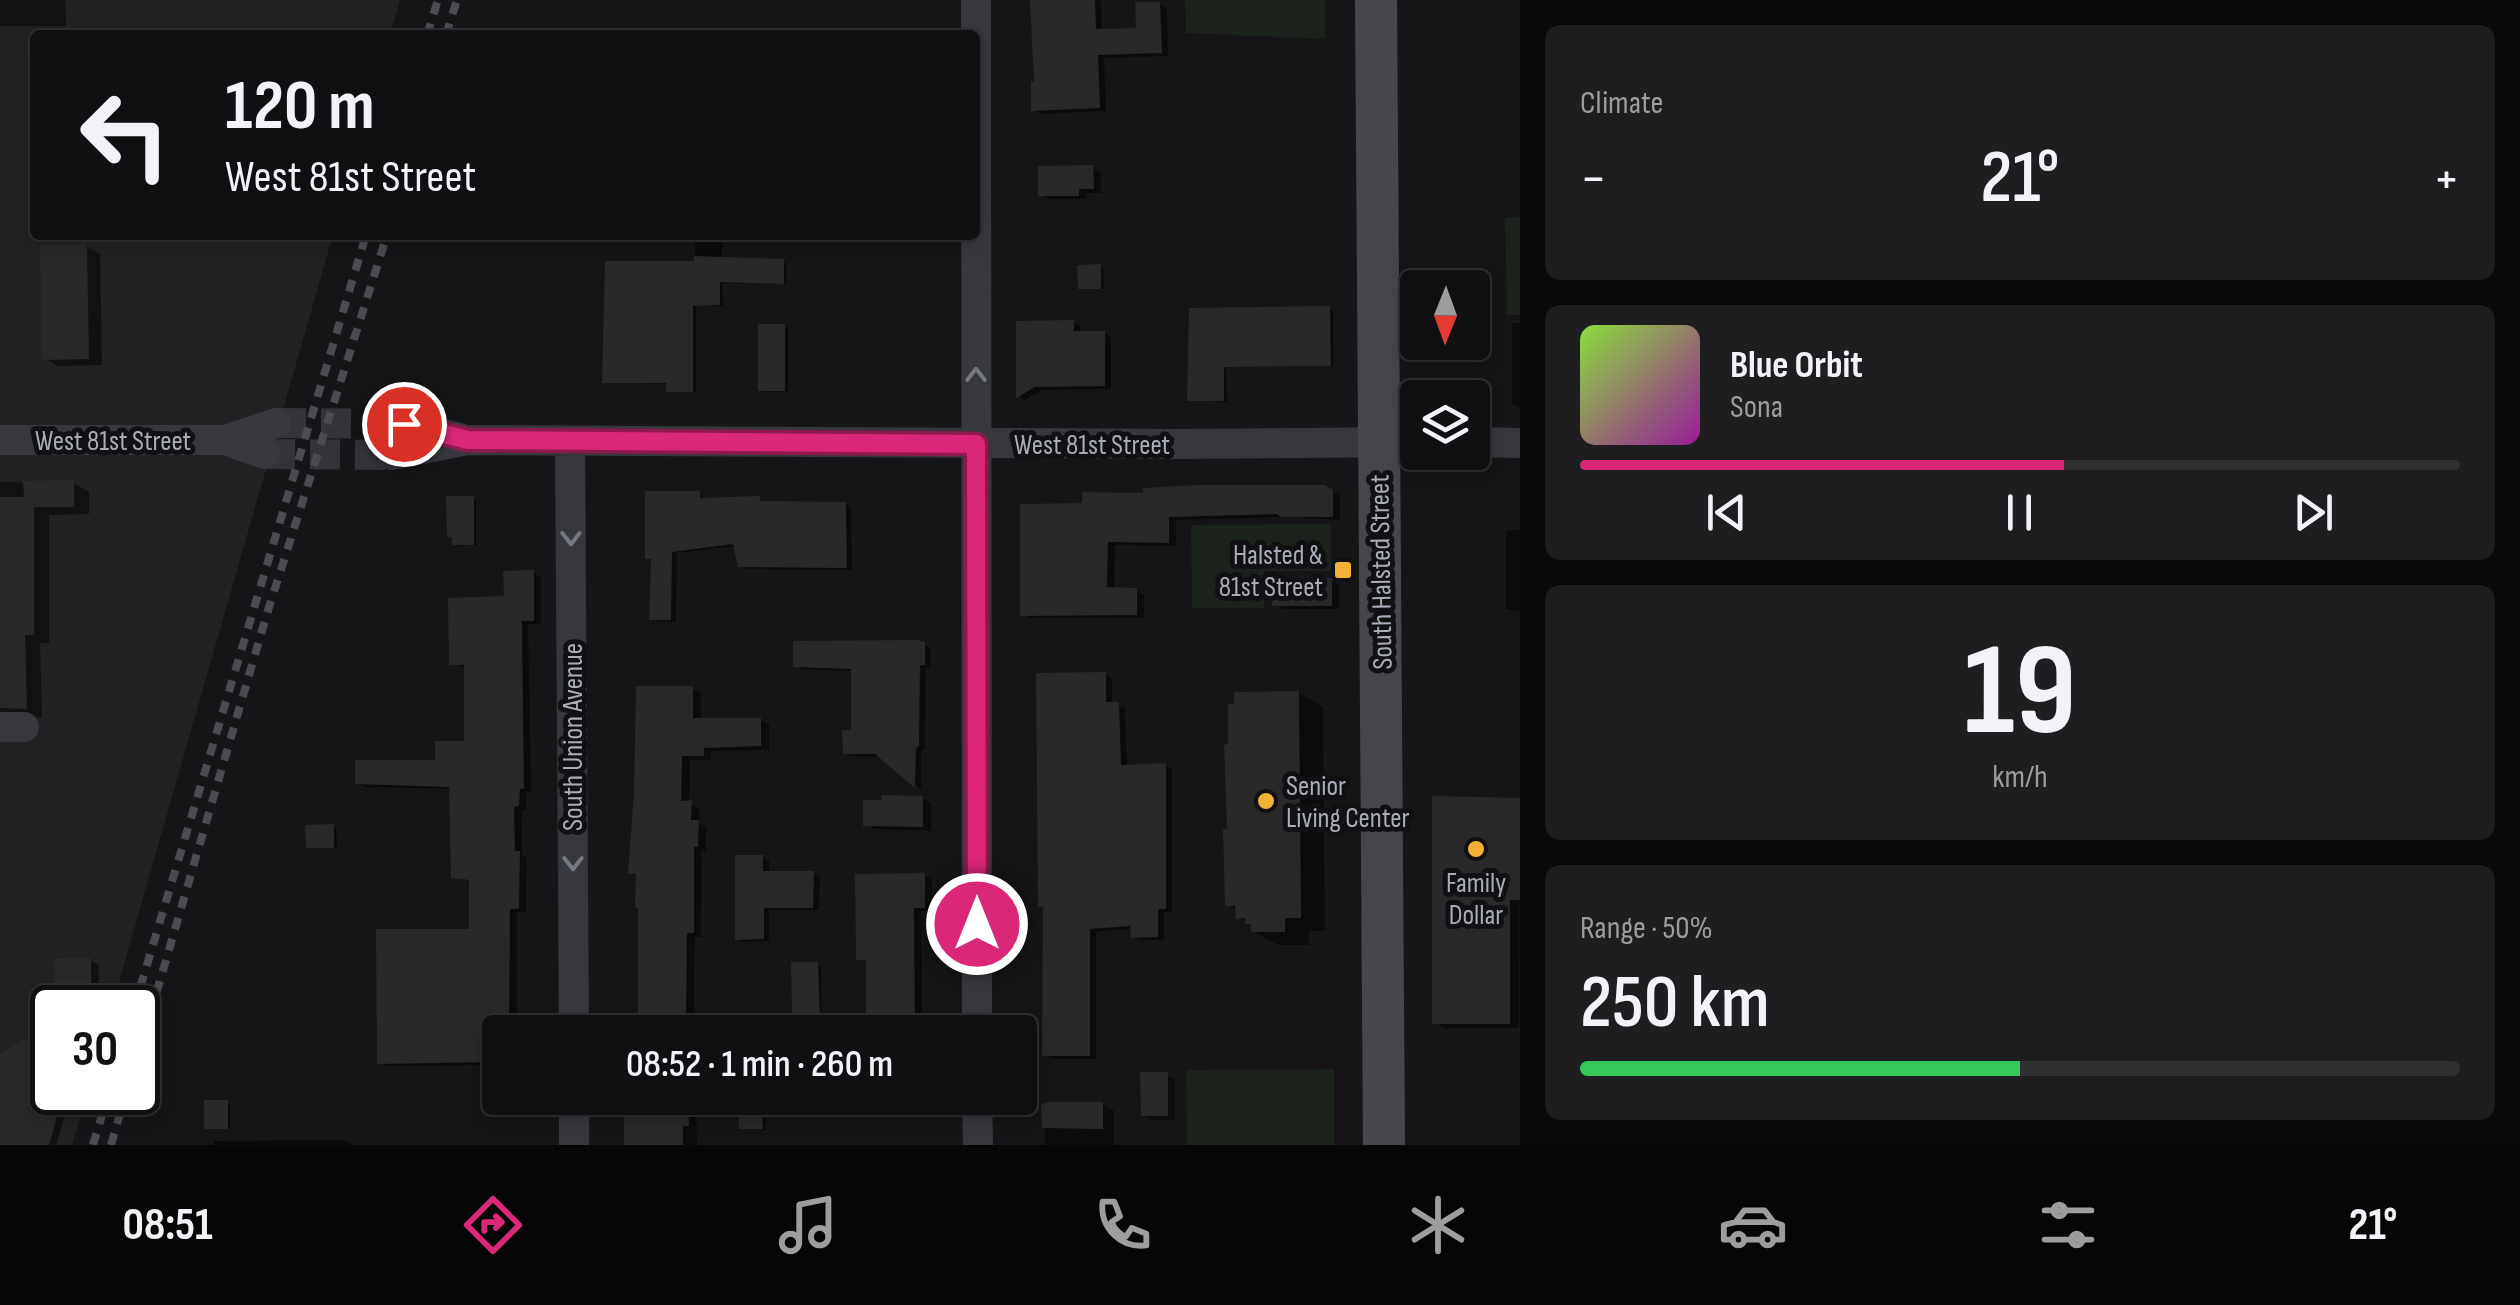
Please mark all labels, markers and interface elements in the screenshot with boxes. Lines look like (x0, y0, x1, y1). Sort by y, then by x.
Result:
text: 120 m (225, 65, 375, 149)
icon: left (60, 70, 190, 200)
text: Climate (1580, 84, 1663, 123)
text: 21° (1980, 133, 2060, 224)
text: − (1580, 146, 1607, 213)
text: + (2433, 146, 2460, 213)
text: West 81st Street (225, 150, 476, 205)
north arrow (1400, 270, 1490, 360)
map controls (1400, 270, 1490, 470)
text: Blue Orbit (1730, 343, 1863, 388)
one-way arrow (965, 367, 987, 382)
button: layers (1400, 380, 1490, 470)
pin (362, 382, 447, 467)
text: Sona (1730, 388, 1783, 427)
icon: arrive (377, 397, 432, 452)
street label: West 81st Street (35, 425, 191, 458)
street label: West 81st Street (1014, 429, 1170, 462)
street label: South Halsted Street (1363, 474, 1400, 670)
icon: previous (1699, 485, 1754, 540)
icon: pause (1992, 485, 2047, 540)
icon: next (2286, 485, 2341, 540)
one-way arrow (560, 532, 582, 547)
place label: Halsted & 81st Street (1219, 539, 1323, 604)
marker: Halsted & 81st Street (1332, 559, 1354, 581)
text: 19 (1964, 615, 2076, 771)
street label: South Union Avenue (557, 643, 590, 831)
text: km/h (1992, 758, 2048, 797)
place label: Senior Living Center (1286, 770, 1410, 835)
marker: Senior Living Center (1255, 790, 1277, 812)
marker: Family Dollar (1465, 838, 1487, 860)
one-way arrow (562, 856, 584, 872)
place label: Family Dollar (1446, 867, 1506, 932)
position arrow (925, 872, 1029, 976)
text: Range · 50% (1580, 909, 1713, 948)
text: 250 km (1580, 958, 1770, 1049)
speed limit sign: 30 (30, 985, 160, 1115)
text: 08:52 · 1 min · 260 m (626, 1042, 893, 1087)
icon: directions (458, 1190, 528, 1260)
icon: music (773, 1190, 843, 1260)
icon: phone (1088, 1190, 1158, 1260)
icon: climate (1403, 1190, 1473, 1260)
icon: car (1718, 1190, 1788, 1260)
icon: filters (2033, 1190, 2103, 1260)
text: 08:51 (123, 1198, 213, 1253)
text: 21° (2349, 1198, 2397, 1253)

